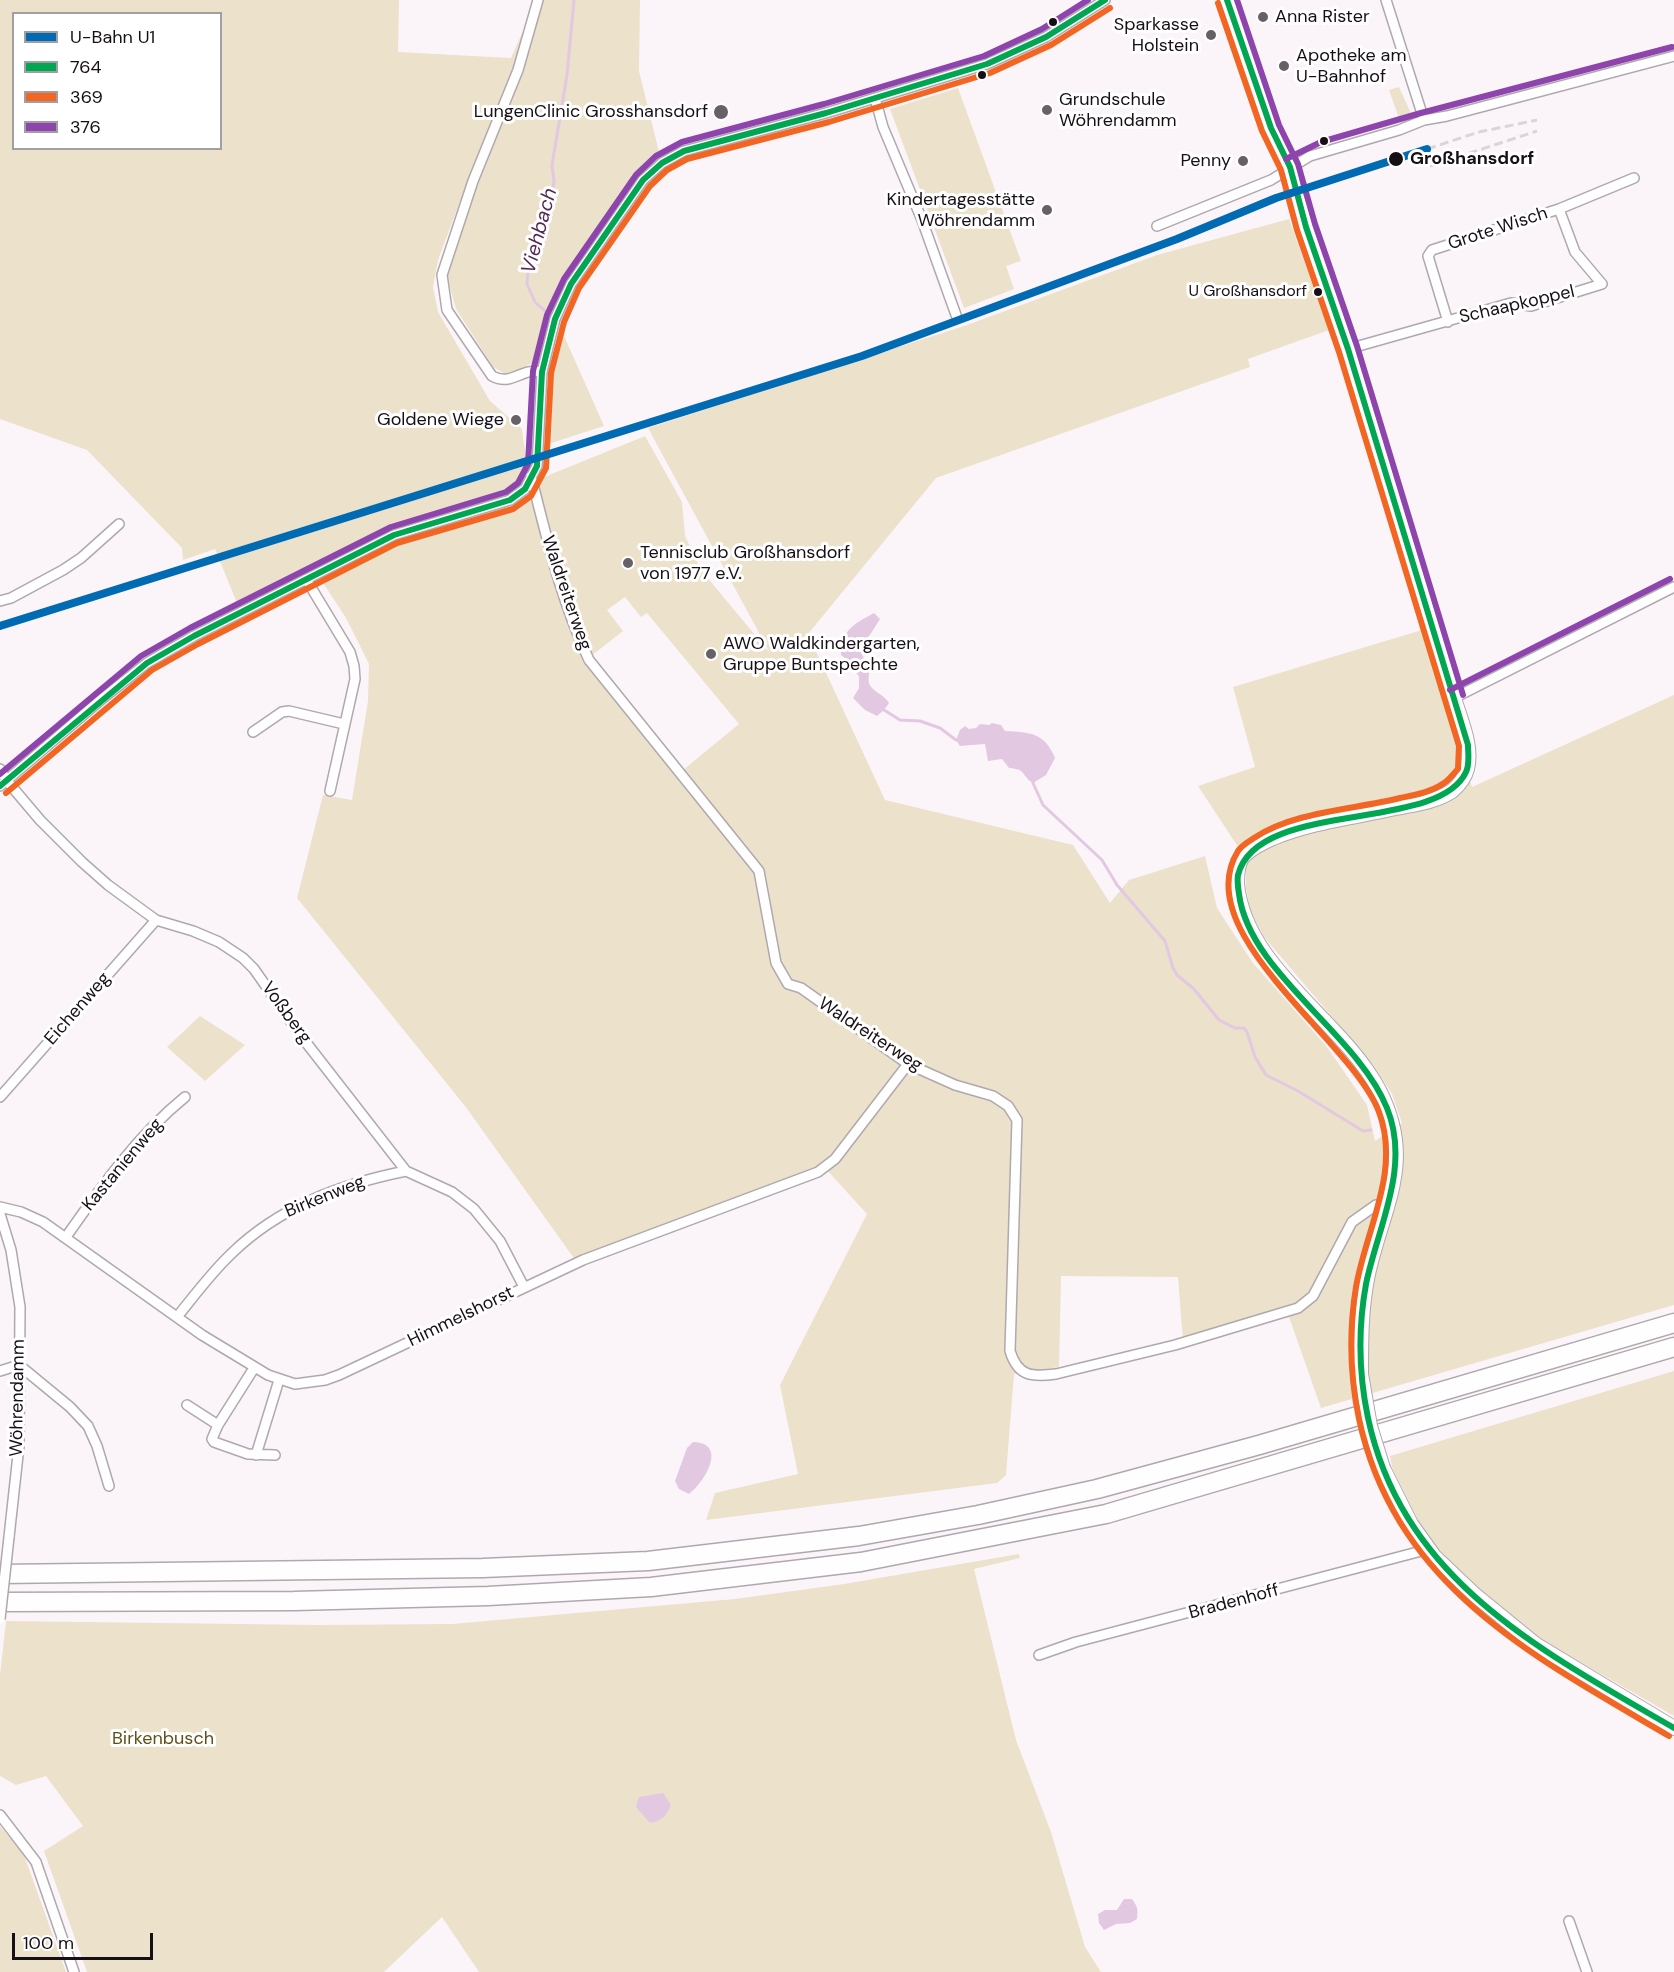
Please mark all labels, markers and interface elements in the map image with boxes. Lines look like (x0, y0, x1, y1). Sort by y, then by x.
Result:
place label: Anna Rister (1275, 6, 1370, 28)
marker: Anna Rister (1256, 10, 1270, 24)
legend (12, 12, 222, 150)
place label: Sparkasse Holstein (1114, 14, 1199, 57)
unlabelled marker (1047, 16, 1059, 28)
text: U-Bahn U1 (70, 25, 155, 49)
marker: Sparkasse Holstein (1204, 28, 1218, 42)
place label: Apotheke am U-Bahnhof (1296, 45, 1406, 88)
text: 764 (70, 55, 101, 79)
marker: Apotheke am U-Bahnhof (1277, 59, 1291, 73)
unlabelled marker (976, 69, 988, 81)
text: 369 (70, 85, 103, 109)
place label: Grundschule Wöhrendamm (1059, 89, 1177, 132)
place label: LungenClinic Grosshansdorf (474, 101, 708, 123)
marker: LungenClinic Grosshansdorf (712, 103, 730, 121)
marker: Grundschule Wöhrendamm (1040, 103, 1054, 117)
text: 376 (70, 115, 101, 139)
unlabelled marker (1318, 135, 1330, 147)
place label: Großhansdorf (1410, 148, 1534, 170)
place label: Penny (1180, 150, 1231, 172)
marker: Großhansdorf (1387, 150, 1405, 168)
marker: Penny (1236, 154, 1250, 168)
water label: Viehbach (517, 186, 563, 276)
place label: Kindertagesstätte Wöhrendamm (887, 189, 1035, 232)
marker: Kindertagesstätte Wöhrendamm (1040, 203, 1054, 217)
street label: Grote Wisch (1445, 203, 1551, 255)
street label: Schaapkoppel (1457, 281, 1577, 329)
place label: U Großhansdorf (1188, 282, 1307, 302)
marker: U Großhansdorf (1312, 286, 1324, 298)
place label: Goldene Wiege (377, 409, 504, 431)
marker: Goldene Wiege (509, 413, 523, 427)
street label: Waldreiterweg (536, 533, 596, 653)
place label: Tennisclub Großhansdorf von 1977 e.V. (640, 542, 850, 584)
marker: Tennisclub Großhansdorf von 1977 e.V. (621, 556, 635, 570)
place label: AWO Waldkindergarten, Gruppe Buntspechte (723, 633, 920, 676)
marker: AWO Waldkindergarten, Gruppe Buntspechte (704, 647, 718, 661)
street label: Eichenweg (41, 968, 115, 1050)
street label: Voßberg (256, 978, 316, 1048)
street label: Waldreiterweg (814, 993, 926, 1077)
street label: Kastanienweg (78, 1114, 168, 1216)
street label: Birkenweg (282, 1171, 368, 1223)
street label: Himmelshorst (404, 1282, 518, 1352)
street label: Wöhrendamm (6, 1339, 30, 1457)
street label: Bradenhoff (1187, 1580, 1281, 1624)
park label: Birkenbusch (112, 1728, 214, 1750)
scale bar (15, 1921, 156, 1959)
text: 100 m (23, 1931, 74, 1955)

